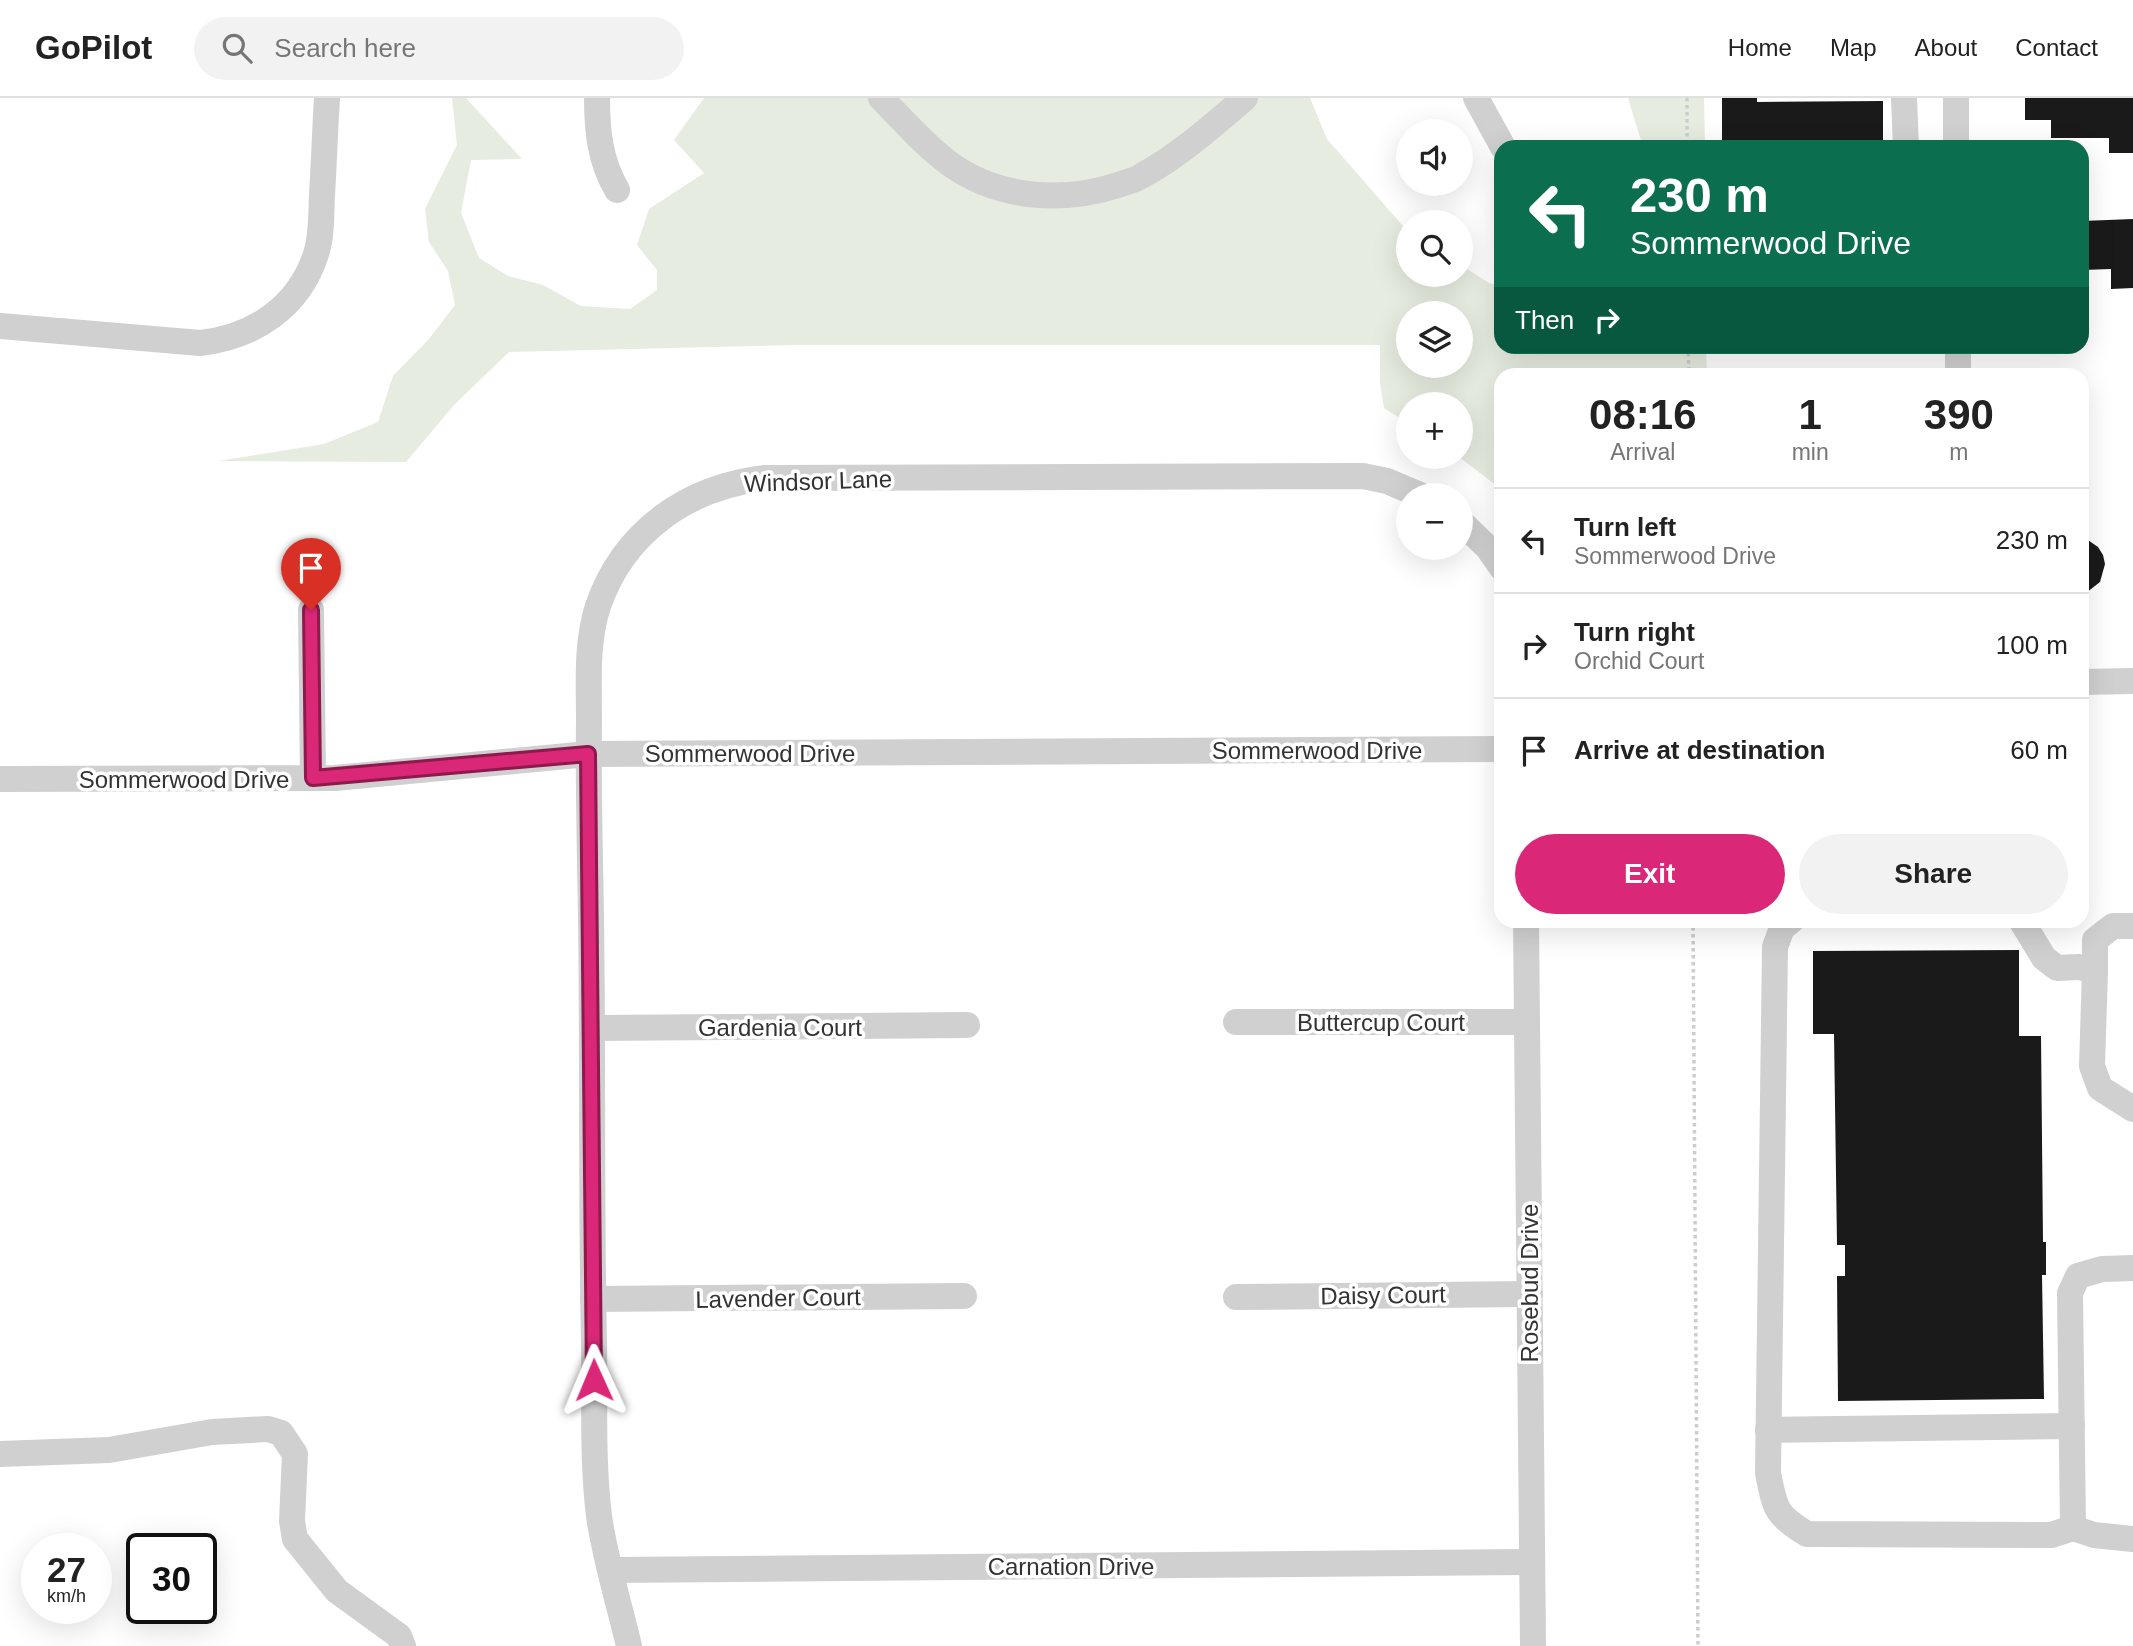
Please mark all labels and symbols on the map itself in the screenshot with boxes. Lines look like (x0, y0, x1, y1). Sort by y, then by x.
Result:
street label: Windsor Lane (744, 465, 892, 497)
pin (281, 538, 341, 610)
street label: Sommerwood Drive (1212, 737, 1422, 764)
street label: Sommerwood Drive (645, 740, 855, 767)
street label: Sommerwood Drive (79, 766, 289, 793)
street label: Buttercup Court (1297, 1009, 1465, 1036)
street label: Gardenia Court (698, 1014, 862, 1041)
street label: Rosebud Drive (1516, 1204, 1543, 1362)
street label: Daisy Court (1320, 1280, 1446, 1310)
street label: Lavender Court (695, 1283, 861, 1313)
position arrow (557, 1343, 631, 1417)
speed limit sign: 30 (126, 1533, 217, 1624)
street label: Carnation Drive (988, 1553, 1154, 1580)

